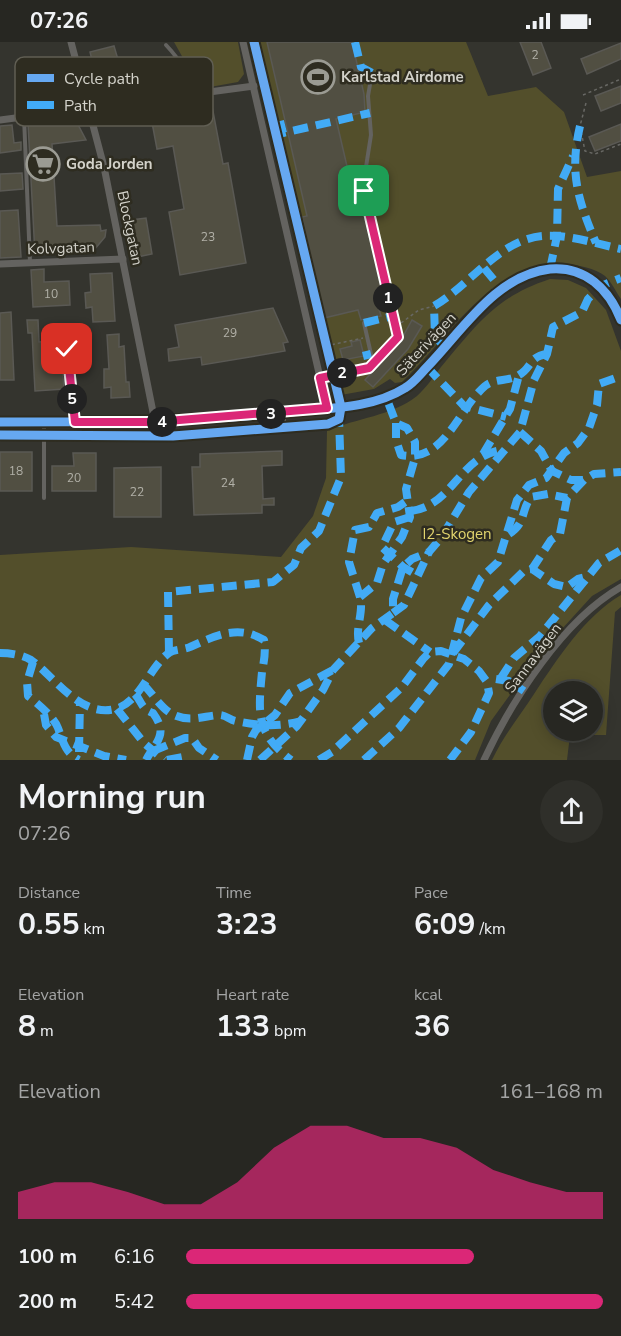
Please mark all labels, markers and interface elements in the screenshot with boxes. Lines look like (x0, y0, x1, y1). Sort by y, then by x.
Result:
text: 07:26 (30, 6, 88, 36)
house number: 2 (531, 47, 539, 63)
legend (15, 57, 213, 126)
sports icon: Karlstad Airdome (300, 59, 336, 95)
place label: Karlstad Airdome (341, 67, 464, 87)
text: Cycle path (64, 68, 140, 90)
text: Path (64, 95, 97, 117)
supermarket icon: Goda Jorden (25, 146, 61, 182)
place label: Goda Jorden (66, 154, 153, 174)
pin (338, 165, 389, 216)
icon: arrive (347, 174, 380, 207)
street label: Blockgatan (112, 189, 148, 267)
house number: 23 (201, 229, 215, 245)
street label: Kolvgatan (27, 237, 95, 259)
pin: 1 (373, 283, 403, 313)
house number: 10 (44, 286, 58, 302)
text: 1 (383, 287, 393, 309)
street label: Säterivägen (391, 308, 461, 380)
pin (41, 323, 92, 374)
house number: 29 (223, 325, 237, 341)
icon: check (50, 332, 83, 365)
pin: 2 (327, 358, 357, 388)
text: 2 (337, 362, 347, 384)
pin: 5 (57, 384, 87, 414)
text: 5 (67, 388, 77, 410)
pin: 3 (256, 399, 286, 429)
text: 3 (266, 403, 276, 425)
pin: 4 (147, 407, 177, 437)
text: 4 (157, 411, 167, 433)
house number: 18 (9, 463, 23, 479)
house number: 20 (67, 470, 81, 486)
house number: 24 (221, 475, 235, 491)
house number: 22 (130, 484, 144, 500)
park label: I2-Skogen (422, 524, 492, 544)
street label: Sannavägen (500, 619, 566, 697)
map controls (543, 681, 603, 741)
button: layers (543, 681, 603, 741)
text: Morning run (18, 775, 206, 820)
button: share (540, 780, 603, 843)
text: 07:26 (18, 820, 71, 847)
text: Distance (18, 882, 80, 904)
text: Time (216, 882, 252, 904)
text: Pace (414, 882, 448, 904)
text: 0.55 (18, 904, 79, 945)
text: 3:23 (216, 904, 277, 945)
text: 6:09 (414, 904, 475, 945)
text: km (79, 918, 105, 940)
text: /km (475, 918, 506, 940)
text: Elevation (18, 984, 84, 1006)
text: Heart rate (216, 984, 289, 1006)
text: kcal (414, 984, 442, 1006)
text: 8 (18, 1006, 36, 1047)
text: 133 (216, 1006, 270, 1047)
text: 36 (414, 1006, 450, 1047)
text: m (36, 1020, 54, 1042)
text: bpm (270, 1020, 306, 1042)
text: Elevation (18, 1078, 101, 1105)
text: 161–168 m (499, 1078, 603, 1105)
text: 100 m (18, 1243, 77, 1270)
text: 6:16 (114, 1243, 155, 1270)
text: 200 m (18, 1288, 77, 1315)
text: 5:42 (114, 1288, 155, 1315)

